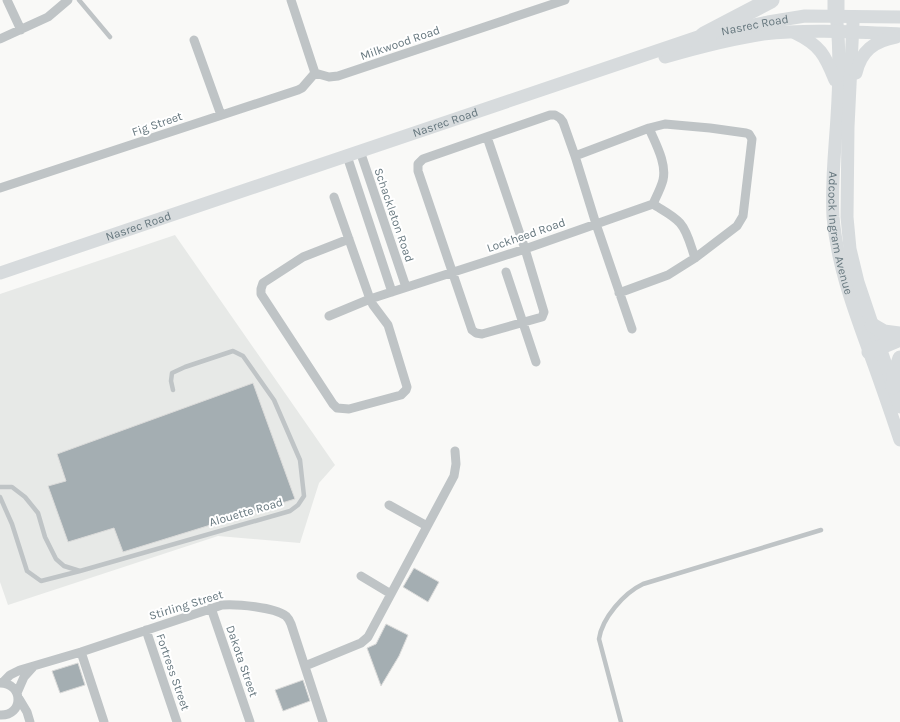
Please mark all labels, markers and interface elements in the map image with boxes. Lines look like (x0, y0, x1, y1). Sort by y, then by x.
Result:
street label: Nasrec Road (720, 12, 790, 38)
street label: Milkwood Road (358, 23, 442, 63)
street label: Nasrec Road (411, 105, 480, 140)
street label: Fig Street (130, 109, 185, 139)
street label: Schackleton Road (371, 166, 417, 264)
street label: Adcock Ingram Avenue (825, 171, 856, 296)
street label: Nasrec Road (104, 209, 173, 244)
street label: Lockheed Road (485, 215, 567, 255)
street label: Alouette Road (208, 495, 284, 529)
street label: Stirling Street (147, 587, 225, 623)
street label: Dakota Street (223, 623, 261, 699)
street label: Fortress Street (153, 632, 193, 713)

